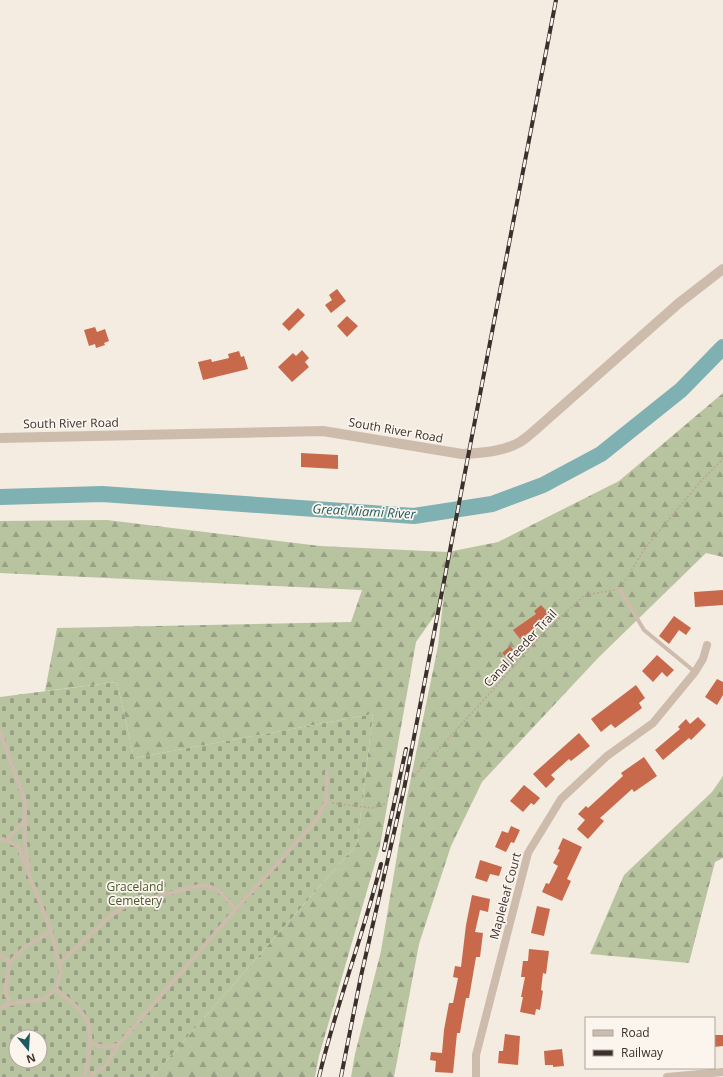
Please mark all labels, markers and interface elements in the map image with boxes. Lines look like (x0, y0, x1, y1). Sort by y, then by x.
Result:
street label: South River Road (347, 413, 445, 447)
street label: South River Road (23, 414, 119, 432)
water label: Great Miami River (312, 499, 417, 523)
street label: Canal Feeder Trail (480, 605, 560, 691)
street label: Mapleleaf Court (485, 851, 525, 941)
park label: Graceland Cemetery (106, 878, 164, 909)
legend (585, 1017, 715, 1069)
text: Road (621, 1024, 650, 1041)
north arrow (8, 1029, 48, 1069)
text: Railway (621, 1044, 664, 1061)
text: N (25, 1050, 38, 1068)

